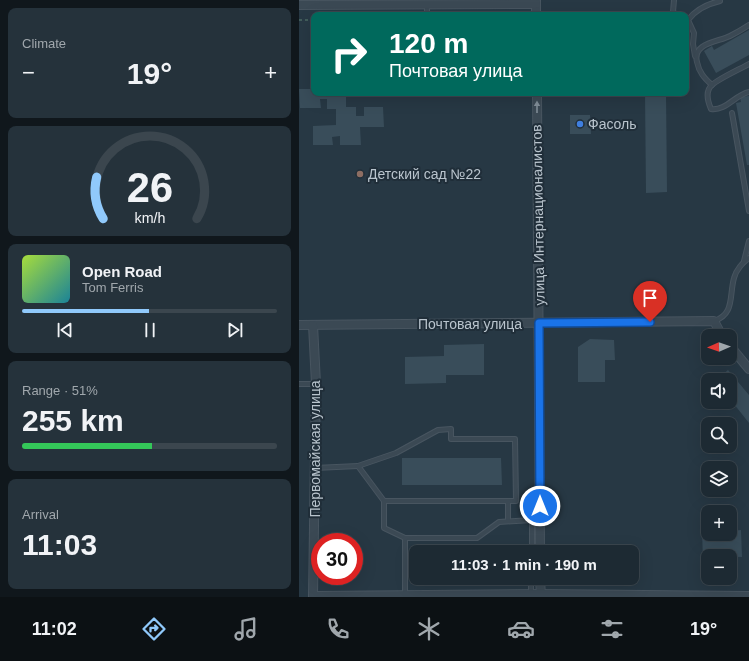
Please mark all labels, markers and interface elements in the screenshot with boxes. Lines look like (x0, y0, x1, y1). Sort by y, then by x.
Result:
icon: right (323, 28, 375, 80)
text: 120 m (389, 28, 468, 59)
text: Climate (22, 36, 66, 51)
text: 19° (127, 57, 172, 90)
text: − (22, 60, 35, 85)
text: + (264, 60, 277, 85)
text: Почтовая улица (389, 61, 523, 81)
one-way arrow (534, 100, 540, 113)
place label: Фасоль (588, 116, 637, 132)
marker: Фасоль (575, 119, 585, 129)
street label: улица Интернационалистов (528, 124, 548, 306)
text: 26 (126, 163, 173, 210)
place label: Детский сад №22 (368, 166, 481, 182)
marker: Детский сад №22 (355, 169, 365, 179)
text: km/h (134, 209, 165, 225)
text: Open Road (82, 263, 162, 280)
text: Tom Ferris (82, 280, 143, 295)
pin (633, 281, 667, 322)
icon: arrive (639, 287, 661, 309)
street label: Почтовая улица (418, 316, 522, 332)
icon: previous (54, 319, 76, 341)
icon: pause (139, 319, 161, 341)
icon: next (224, 319, 246, 341)
north arrow (701, 329, 737, 365)
map controls (701, 329, 737, 585)
button: sound (701, 373, 737, 409)
street label: Первомайская улица (307, 380, 323, 518)
text: Range · 51% (22, 383, 98, 398)
text: 255 km (22, 404, 124, 437)
button: search (701, 417, 737, 453)
button: layers (701, 461, 737, 497)
position arrow (519, 485, 561, 527)
button: + (701, 505, 737, 541)
text: Arrival (22, 507, 59, 522)
text: 11:03 (22, 528, 97, 561)
speed limit sign: 30 (311, 533, 363, 585)
button: − (701, 549, 737, 585)
text: 11:03 · 1 min · 190 m (451, 556, 597, 573)
icon: directions (140, 615, 168, 643)
icon: music (232, 615, 260, 643)
icon: phone (324, 615, 352, 643)
icon: climate (415, 615, 443, 643)
icon: car (507, 615, 535, 643)
icon: filters (598, 615, 626, 643)
text: 11:02 (32, 619, 77, 639)
text: 19° (690, 619, 717, 639)

